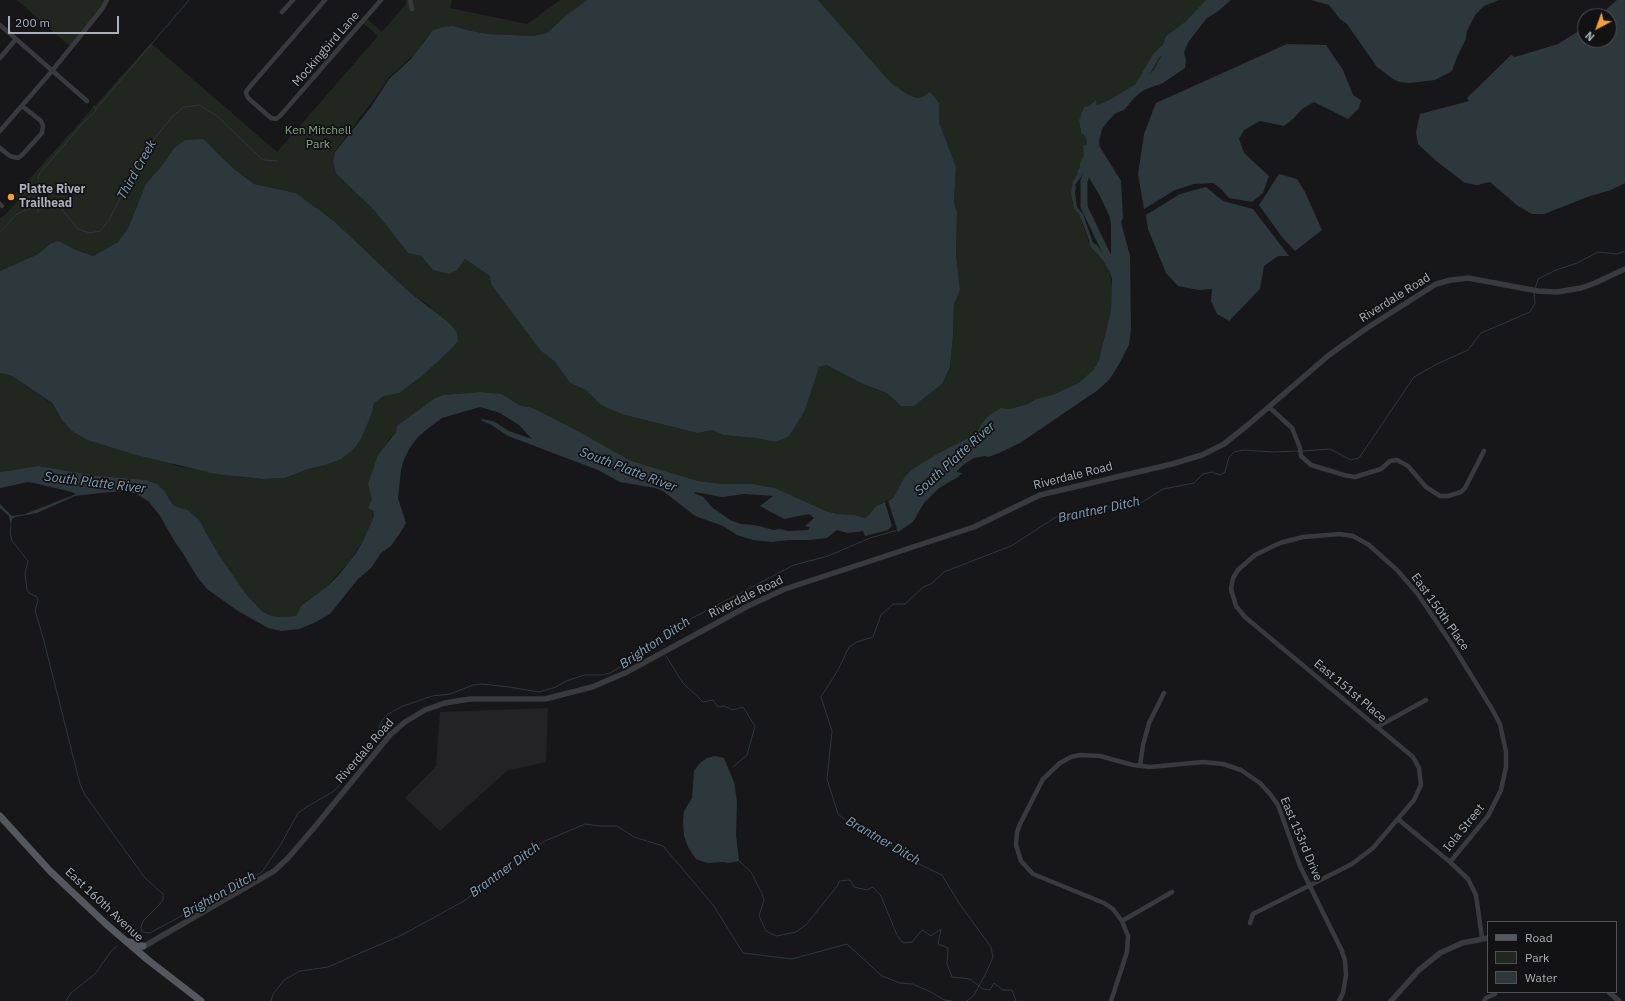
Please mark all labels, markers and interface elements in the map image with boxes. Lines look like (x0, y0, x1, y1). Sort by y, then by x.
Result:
scale bar (10, 8, 121, 34)
street label: Mockingbird Lane (289, 8, 363, 90)
north arrow (1577, 8, 1617, 48)
text: 200 m (15, 15, 50, 30)
text: N (1582, 28, 1597, 44)
park label: Ken Mitchell Park (285, 124, 351, 152)
water label: Third Creek (114, 137, 160, 203)
place label: Platte River Trailhead (19, 183, 85, 211)
marker: Platte River Trailhead (6, 192, 16, 202)
street label: Riverdale Road (1357, 270, 1433, 326)
water label: South Platte River (912, 419, 998, 499)
water label: South Platte River (577, 444, 679, 496)
street label: Riverdale Road (1032, 459, 1114, 493)
water label: South Platte River (43, 469, 147, 497)
water label: Brantner Ditch (1057, 494, 1141, 526)
street label: East 150th Place (1408, 571, 1472, 653)
street label: Riverdale Road (706, 573, 786, 621)
water label: Brighton Ditch (617, 614, 693, 672)
street label: East 151st Place (1311, 657, 1389, 725)
street label: Riverdale Road (333, 716, 397, 786)
street label: East 153rd Drive (1277, 795, 1325, 883)
street label: Iola Street (1441, 801, 1487, 855)
water label: Brantner Ditch (843, 813, 923, 869)
water label: Brantner Ditch (467, 839, 543, 901)
street label: East 160th Avenue (62, 865, 146, 945)
water label: Brighton Ditch (180, 868, 258, 922)
legend (1487, 921, 1617, 993)
text: Road (1525, 930, 1553, 945)
text: Park (1525, 950, 1549, 965)
text: Water (1525, 970, 1557, 985)

